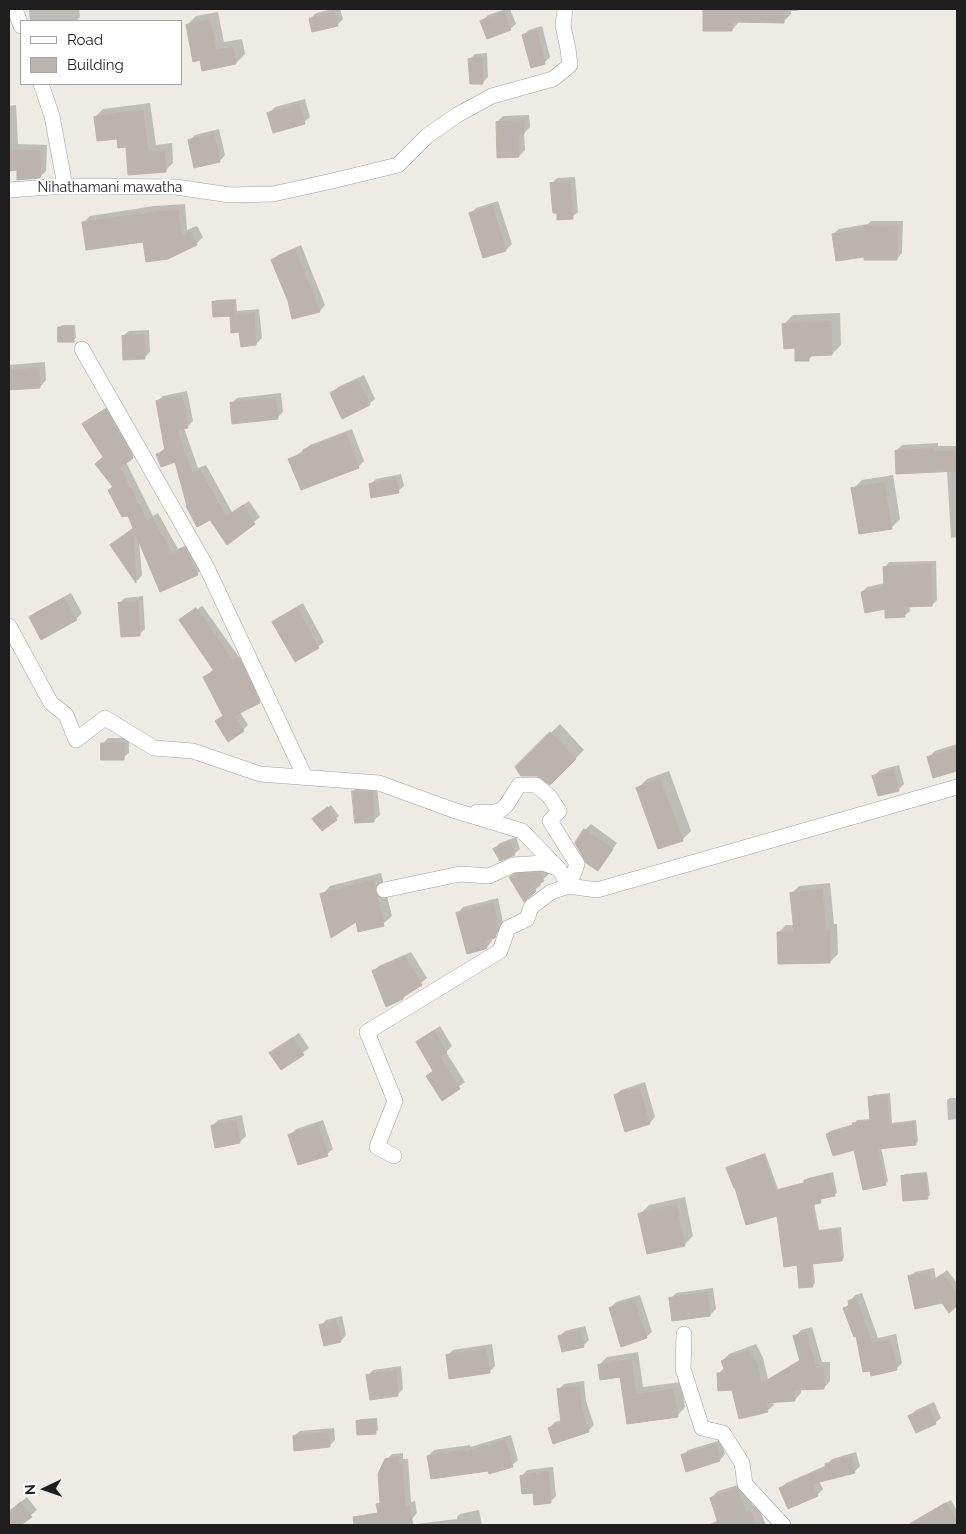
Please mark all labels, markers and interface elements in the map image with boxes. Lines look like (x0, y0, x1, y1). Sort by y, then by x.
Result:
legend (20, 20, 182, 85)
text: Road (67, 31, 103, 49)
text: Building (67, 56, 124, 74)
street label: Nihathamani mawatha (38, 180, 182, 196)
north arrow (20, 1464, 70, 1514)
text: N (22, 1484, 38, 1496)

